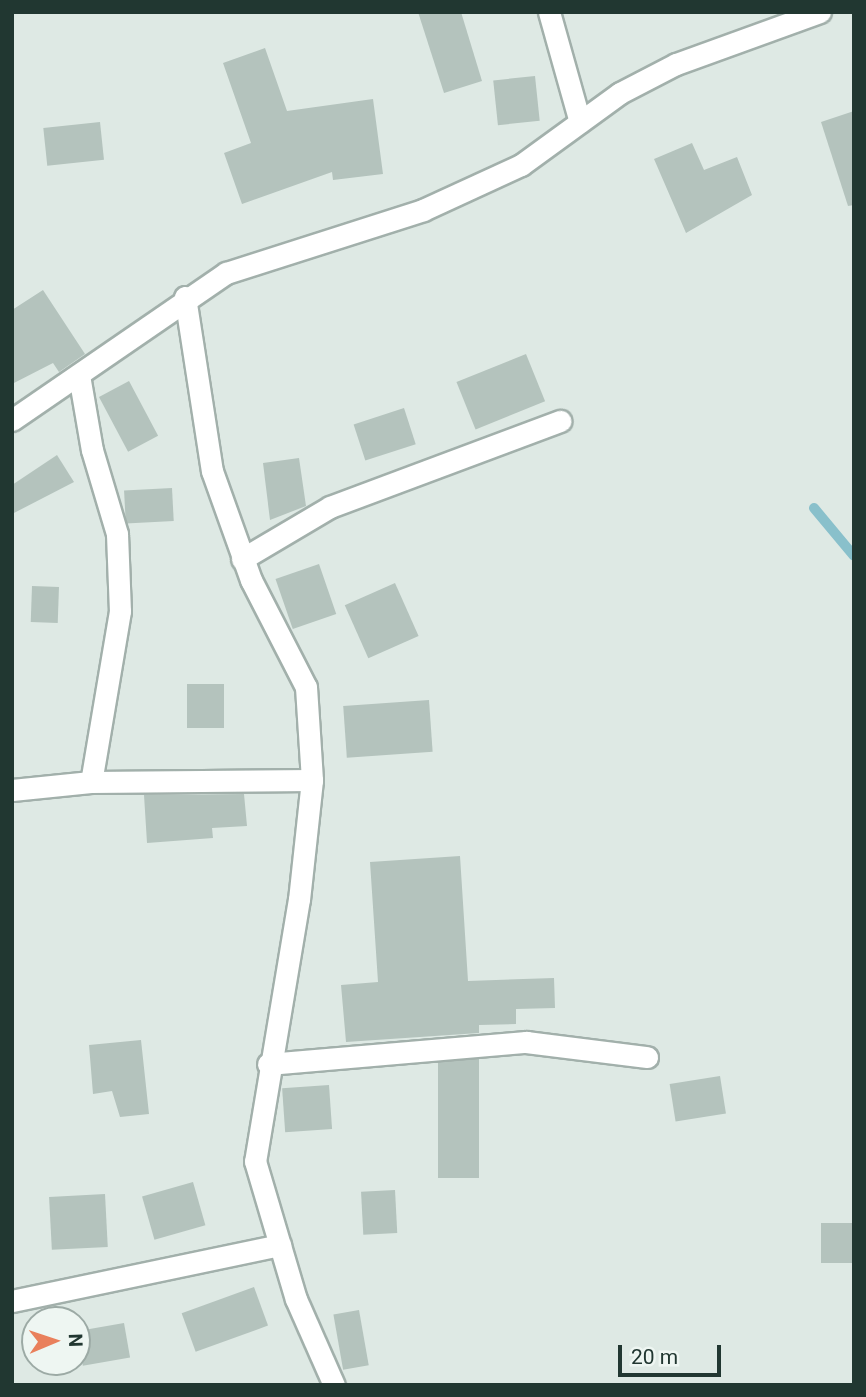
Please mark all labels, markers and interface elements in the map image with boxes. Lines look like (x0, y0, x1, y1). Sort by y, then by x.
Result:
north arrow (21, 1306, 91, 1376)
scale bar (621, 1330, 724, 1374)
text: N (64, 1333, 87, 1347)
text: 20 m (631, 1345, 678, 1369)

